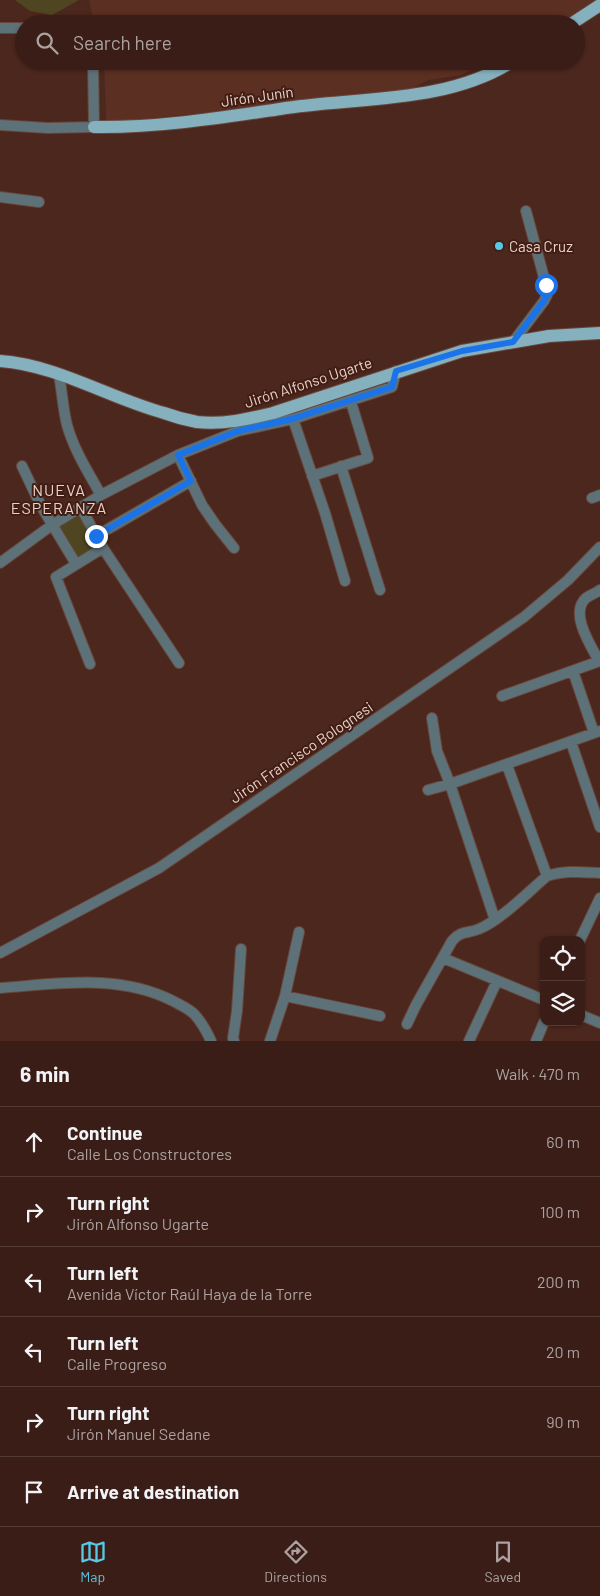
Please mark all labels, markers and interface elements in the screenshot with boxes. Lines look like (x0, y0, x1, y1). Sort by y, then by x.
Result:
search box (15, 15, 585, 70)
icon: search (33, 29, 61, 57)
text: Search here (73, 31, 172, 54)
street label: Jirón Junín (220, 82, 294, 110)
place label: Casa Cruz (509, 237, 573, 255)
marker: Casa Cruz (493, 240, 505, 252)
route start (535, 274, 558, 297)
street label: Jirón Alfonso Ugarte (242, 353, 374, 411)
district label: NUEVA ESPERANZA (11, 480, 107, 517)
route end (85, 525, 108, 548)
street label: Jirón Francisco Bolognesi (226, 697, 376, 807)
map controls (540, 936, 585, 1026)
button: locate (540, 936, 585, 981)
button: layers (540, 981, 585, 1026)
text: 6 min (20, 1061, 70, 1086)
text: Walk · 470 m (496, 1064, 580, 1083)
text: Continue (67, 1121, 143, 1144)
icon: ahead (20, 1128, 48, 1156)
text: 60 m (546, 1132, 580, 1151)
text: Calle Los Constructores (67, 1144, 232, 1163)
text: Turn right (67, 1191, 149, 1214)
icon: right (20, 1198, 48, 1226)
text: 100 m (540, 1202, 580, 1221)
text: Jirón Alfonso Ugarte (67, 1214, 209, 1233)
text: Turn left (67, 1261, 138, 1284)
icon: left (20, 1268, 48, 1296)
text: 200 m (537, 1272, 580, 1291)
text: Avenida Víctor Raúl Haya de la Torre (67, 1284, 312, 1303)
text: Turn left (67, 1331, 138, 1354)
icon: left (20, 1338, 48, 1366)
text: 20 m (546, 1342, 580, 1361)
text: Calle Progreso (67, 1354, 167, 1373)
text: Turn right (67, 1401, 149, 1424)
icon: right (20, 1408, 48, 1436)
text: 90 m (546, 1412, 580, 1431)
text: Jirón Manuel Sedane (67, 1424, 211, 1443)
icon: arrive (20, 1478, 48, 1506)
text: Arrive at destination (67, 1480, 239, 1503)
tab: Map (79, 1538, 107, 1585)
tab: Directions (264, 1538, 327, 1585)
tab: Saved (484, 1538, 521, 1585)

